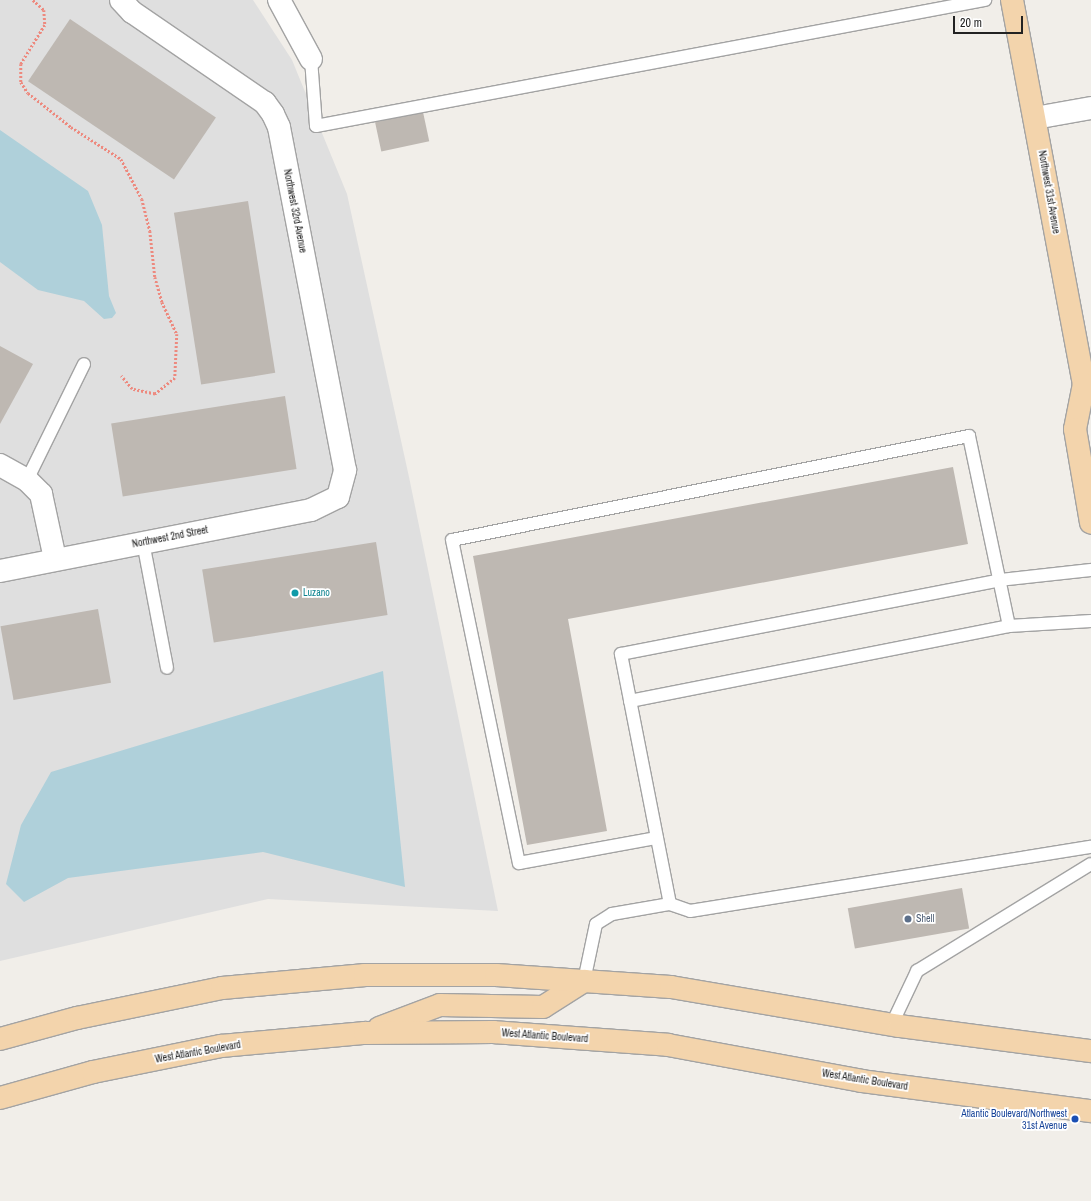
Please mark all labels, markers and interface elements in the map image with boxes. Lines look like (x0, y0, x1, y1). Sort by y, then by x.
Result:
scale bar (955, 8, 1025, 34)
text: 20 m (960, 15, 982, 31)
street label: Northwest 31st Avenue (1036, 149, 1062, 235)
street label: Northwest 32rd Avenue (281, 168, 309, 254)
street label: Northwest 2nd Street (131, 524, 209, 550)
place label: Luzano (303, 587, 330, 599)
marker: Luzano (290, 588, 300, 598)
place label: Shell (916, 913, 934, 925)
marker: Shell (903, 914, 913, 924)
street label: West Atlantic Boulevard (501, 1027, 589, 1045)
street label: West Atlantic Boulevard (154, 1039, 242, 1065)
street label: West Atlantic Boulevard (821, 1067, 909, 1093)
place label: Atlantic Boulevard/Northwest 31st Avenue (961, 1107, 1067, 1130)
marker: Atlantic Boulevard/Northwest 31st Avenue (1070, 1114, 1080, 1124)

